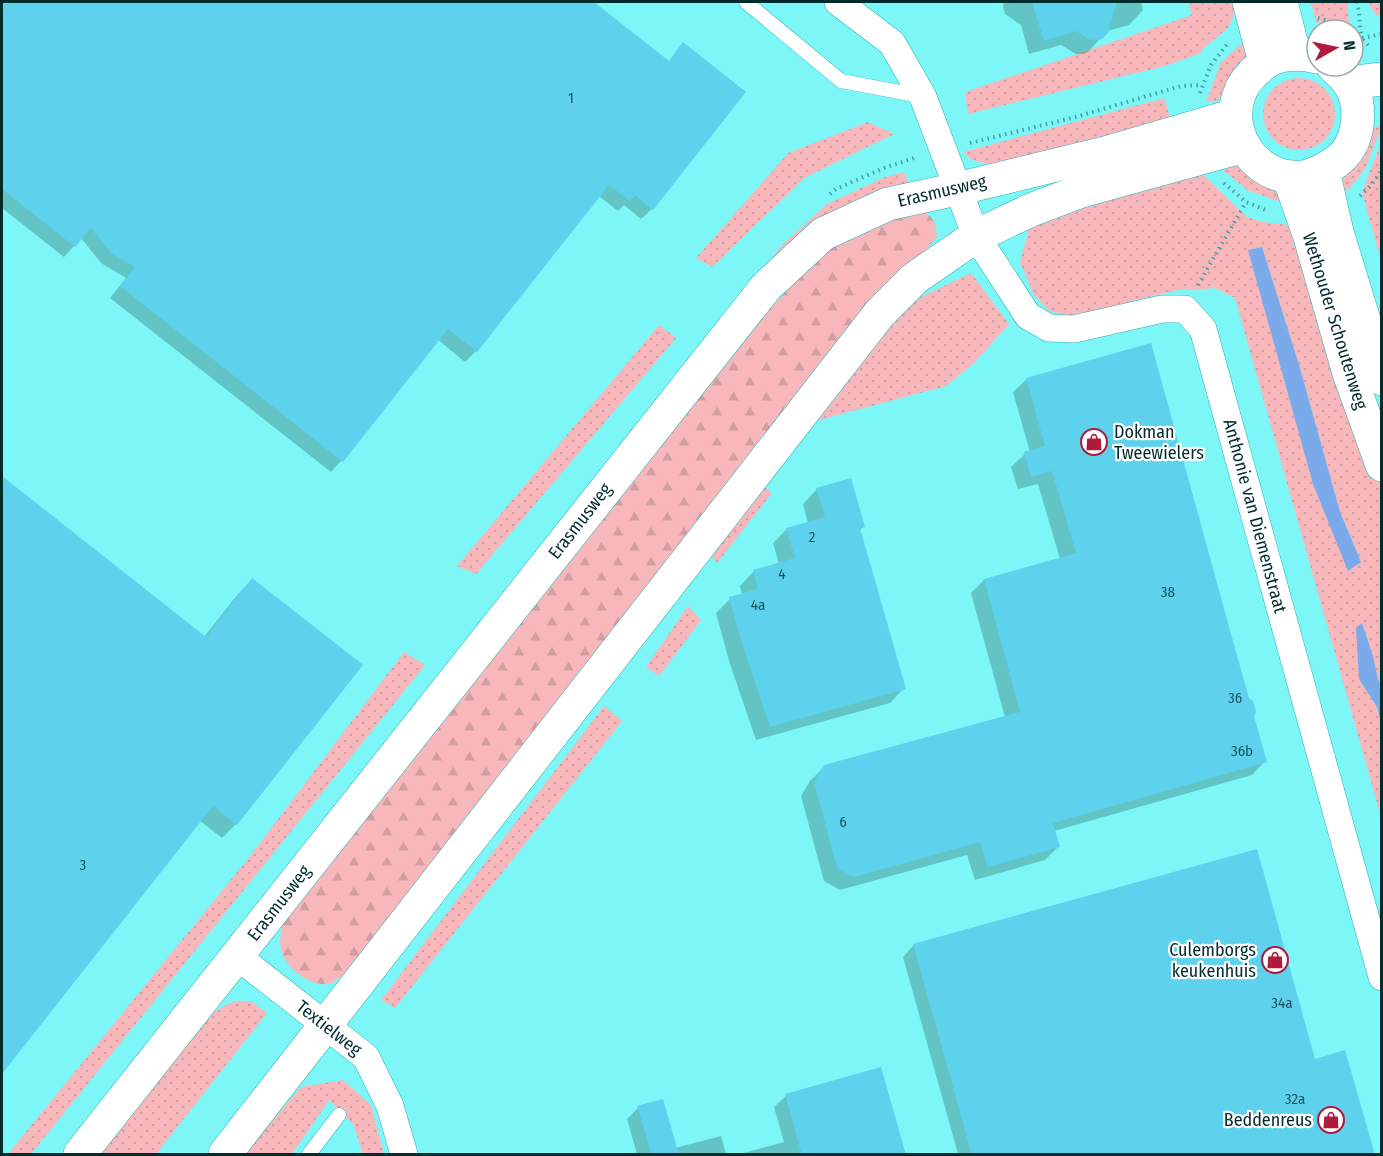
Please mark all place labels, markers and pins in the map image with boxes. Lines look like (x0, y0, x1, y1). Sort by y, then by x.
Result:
place label: Dokman Tweewielers (1114, 421, 1204, 464)
shop icon: Dokman Tweewielers (1079, 427, 1109, 457)
place label: Culemborgs keukenhuis (1169, 939, 1256, 982)
shop icon: Culemborgs keukenhuis (1260, 945, 1290, 975)
shop icon: Beddenreus (1316, 1105, 1346, 1135)
place label: Beddenreus (1224, 1109, 1312, 1131)

